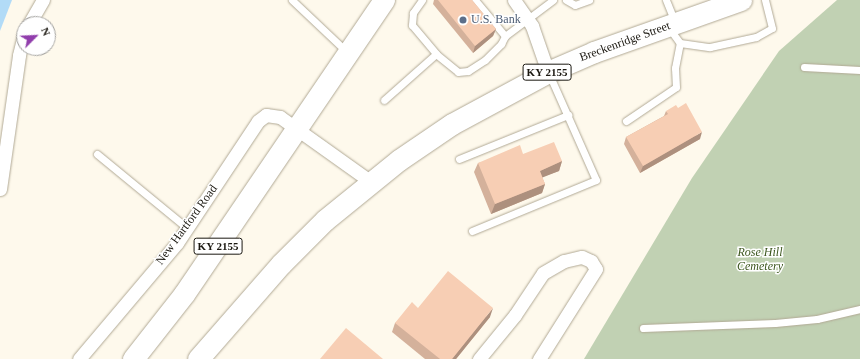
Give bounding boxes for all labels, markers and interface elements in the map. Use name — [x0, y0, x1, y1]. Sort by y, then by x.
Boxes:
place label: U.S. Bank — [471, 13, 521, 27]
marker: U.S. Bank — [458, 15, 468, 25]
north arrow — [16, 16, 56, 56]
street label: Breckenridge Street — [578, 19, 672, 65]
text: N — [39, 25, 53, 38]
road number: KY 2155 — [522, 63, 572, 81]
street label: New Hartford Road — [153, 182, 221, 268]
road number: KY 2155 — [193, 237, 243, 255]
park label: Rose Hill Cemetery — [737, 246, 783, 274]

